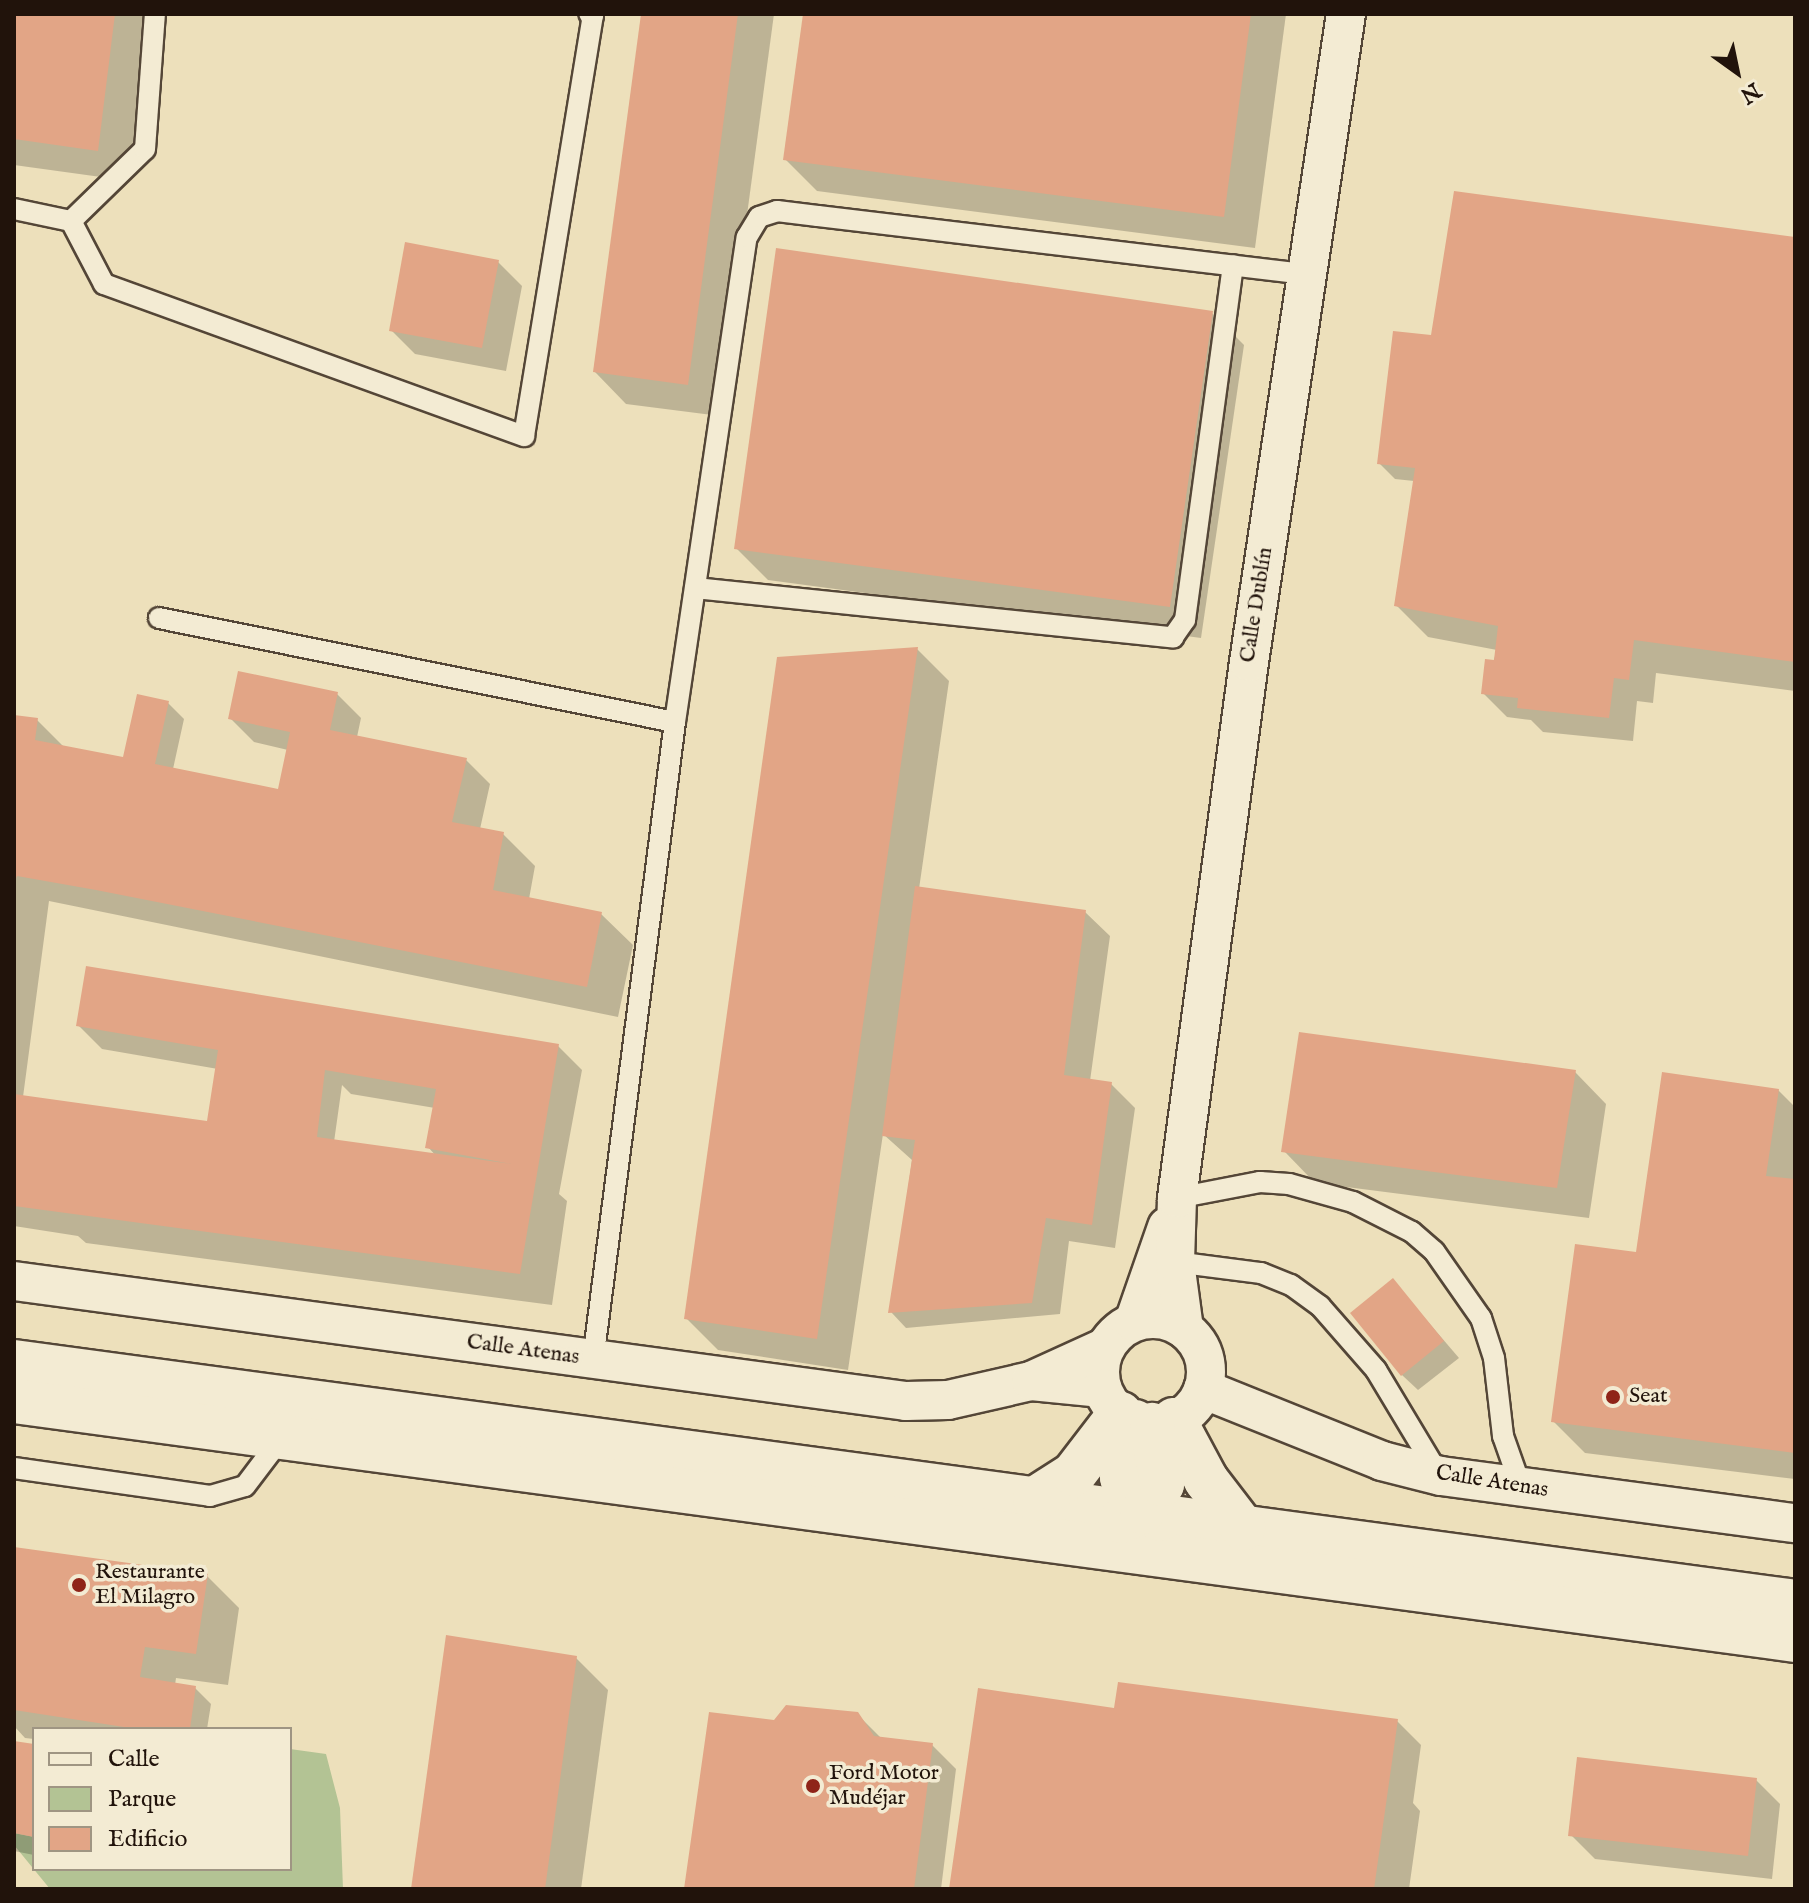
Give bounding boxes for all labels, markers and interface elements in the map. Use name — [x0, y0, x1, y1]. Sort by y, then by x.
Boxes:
north arrow — [1697, 32, 1777, 112]
text: N — [1734, 75, 1766, 109]
street label: Calle Dublín — [1235, 545, 1279, 665]
street label: Calle Atenas — [465, 1329, 581, 1371]
place label: Seat — [1629, 1384, 1667, 1410]
marker: Seat — [1604, 1388, 1622, 1406]
street label: Calle Atenas — [1434, 1460, 1550, 1504]
place label: Restaurante El Milagro — [95, 1559, 205, 1610]
marker: Restaurante El Milagro — [70, 1576, 88, 1594]
legend — [32, 1727, 292, 1871]
text: Calle — [108, 1744, 160, 1775]
place label: Ford Motor Mudéjar — [829, 1760, 939, 1812]
marker: Ford Motor Mudéjar — [804, 1777, 822, 1795]
text: Parque — [108, 1784, 176, 1815]
text: Edificio — [108, 1824, 187, 1855]

